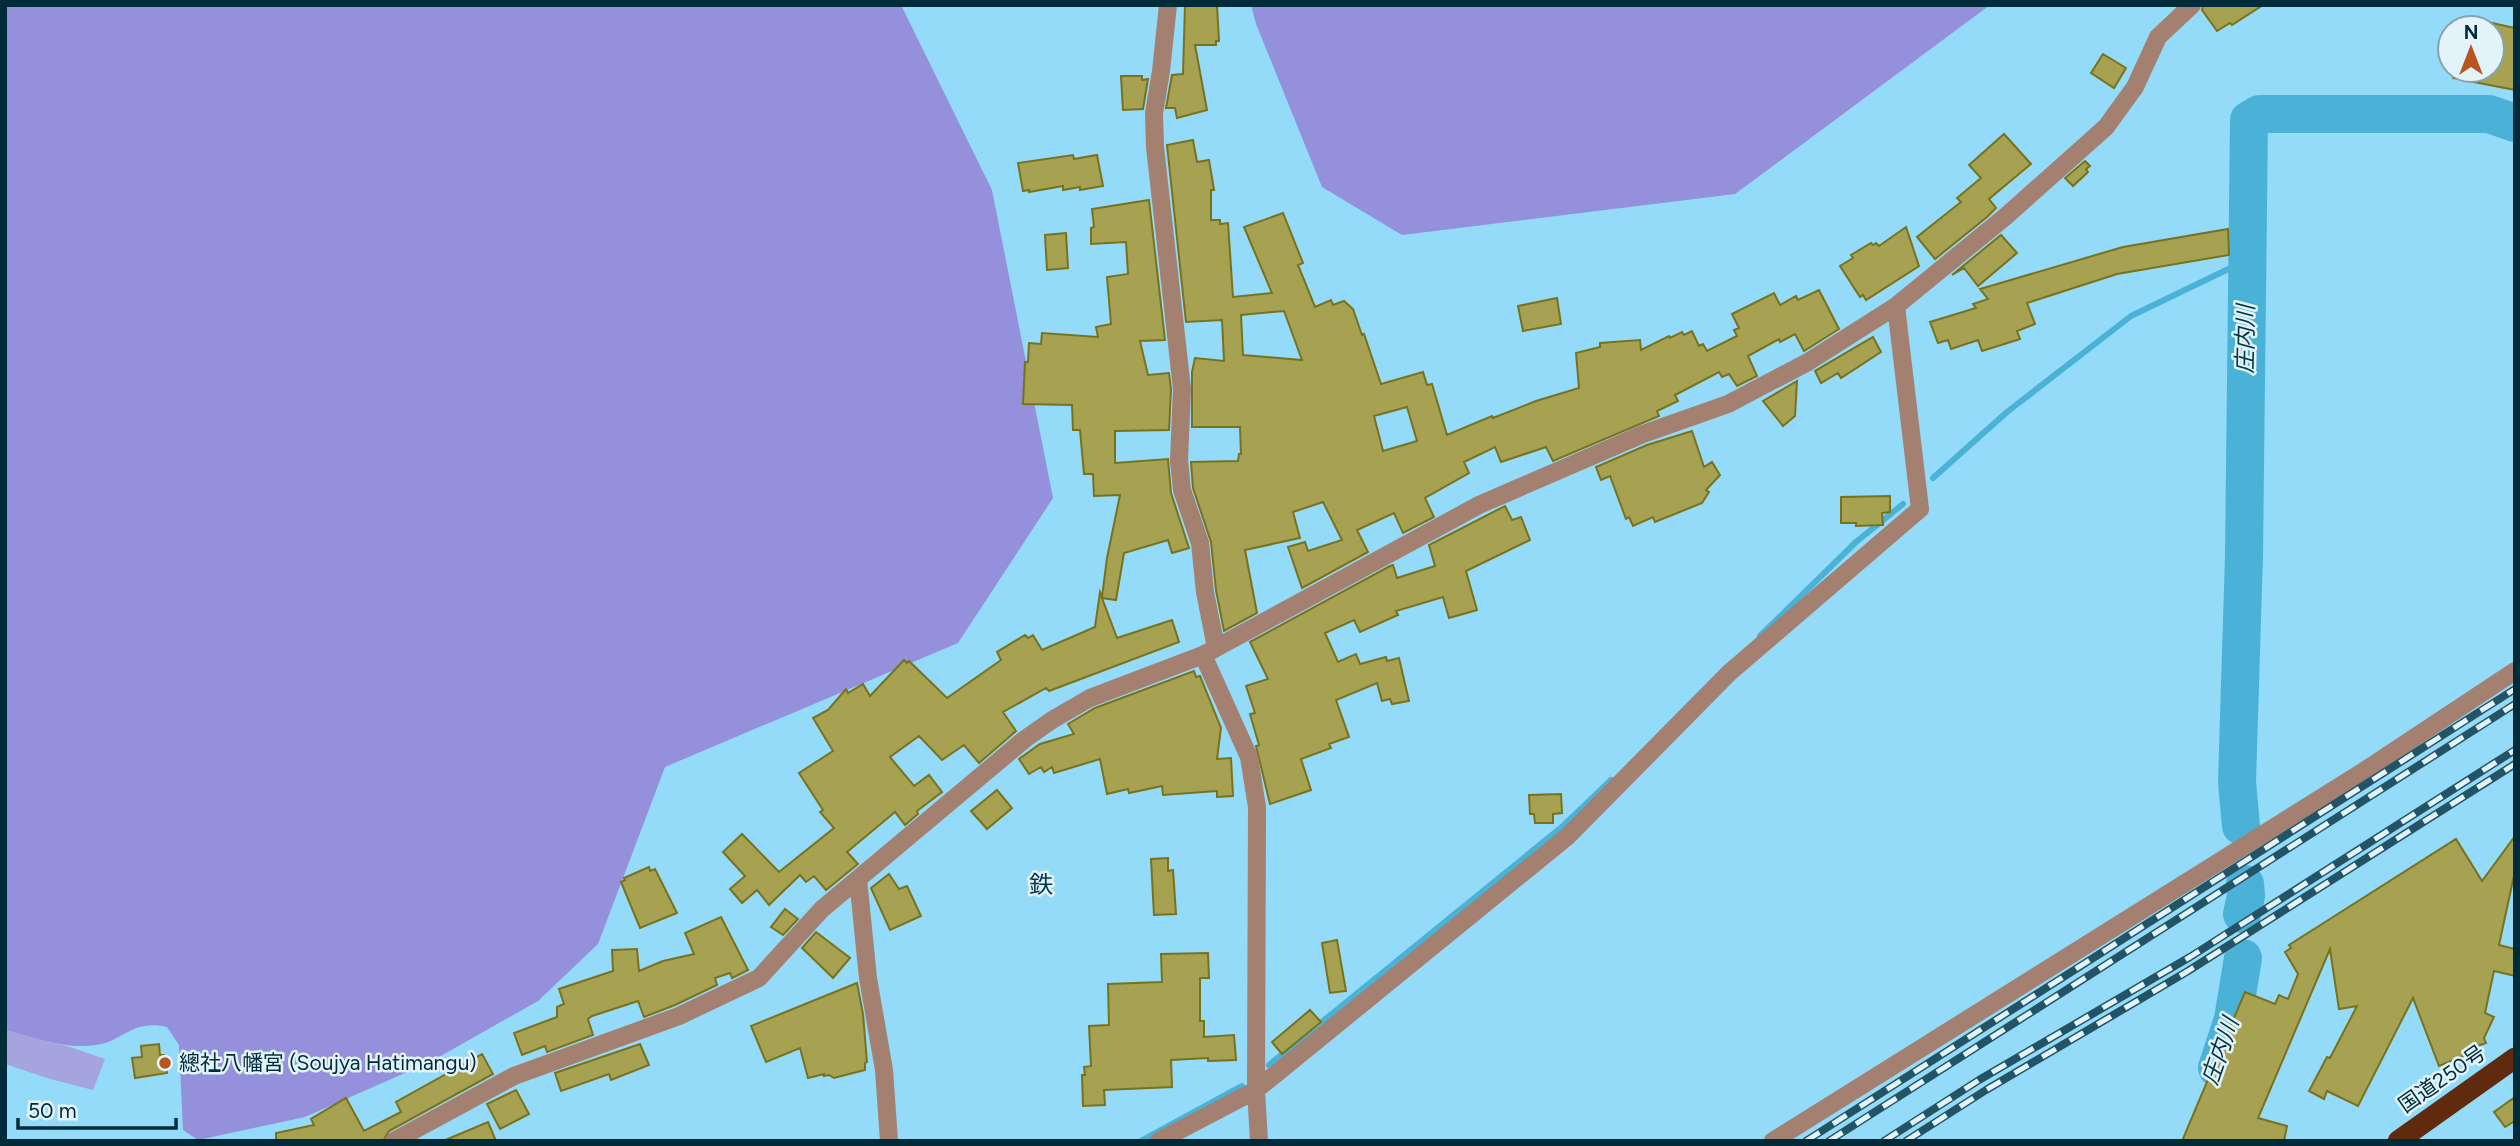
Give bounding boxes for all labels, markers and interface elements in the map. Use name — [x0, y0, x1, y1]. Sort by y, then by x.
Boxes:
north arrow — [2436, 14, 2506, 84]
text: N — [2464, 21, 2478, 44]
water label: 庄内川 — [2230, 301, 2260, 374]
district label: 鉄 — [1029, 870, 1053, 899]
water label: 庄内川 — [2196, 1011, 2245, 1088]
street label: 国道250号 — [2393, 1040, 2490, 1118]
place label: 總社八幡宮 (Soujya Hatimangu) — [179, 1050, 477, 1075]
marker: 總社八幡宮 (Soujya Hatimangu) — [157, 1055, 173, 1071]
scale bar — [18, 1086, 175, 1130]
text: 50 m — [28, 1098, 77, 1123]

